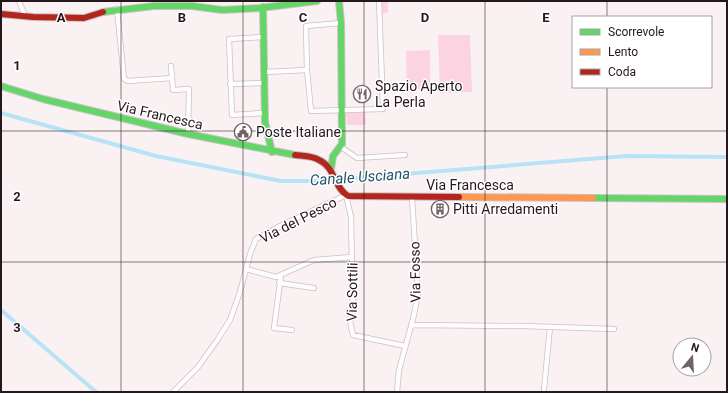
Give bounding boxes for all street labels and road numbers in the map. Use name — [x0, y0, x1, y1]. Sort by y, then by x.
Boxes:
street label: Via Francesca — [115, 97, 205, 133]
street label: Via Francesca — [426, 177, 514, 193]
street label: Via del Pesco — [257, 194, 339, 246]
street label: Via Fosso — [406, 241, 424, 303]
street label: Via Sottili — [343, 262, 361, 322]

